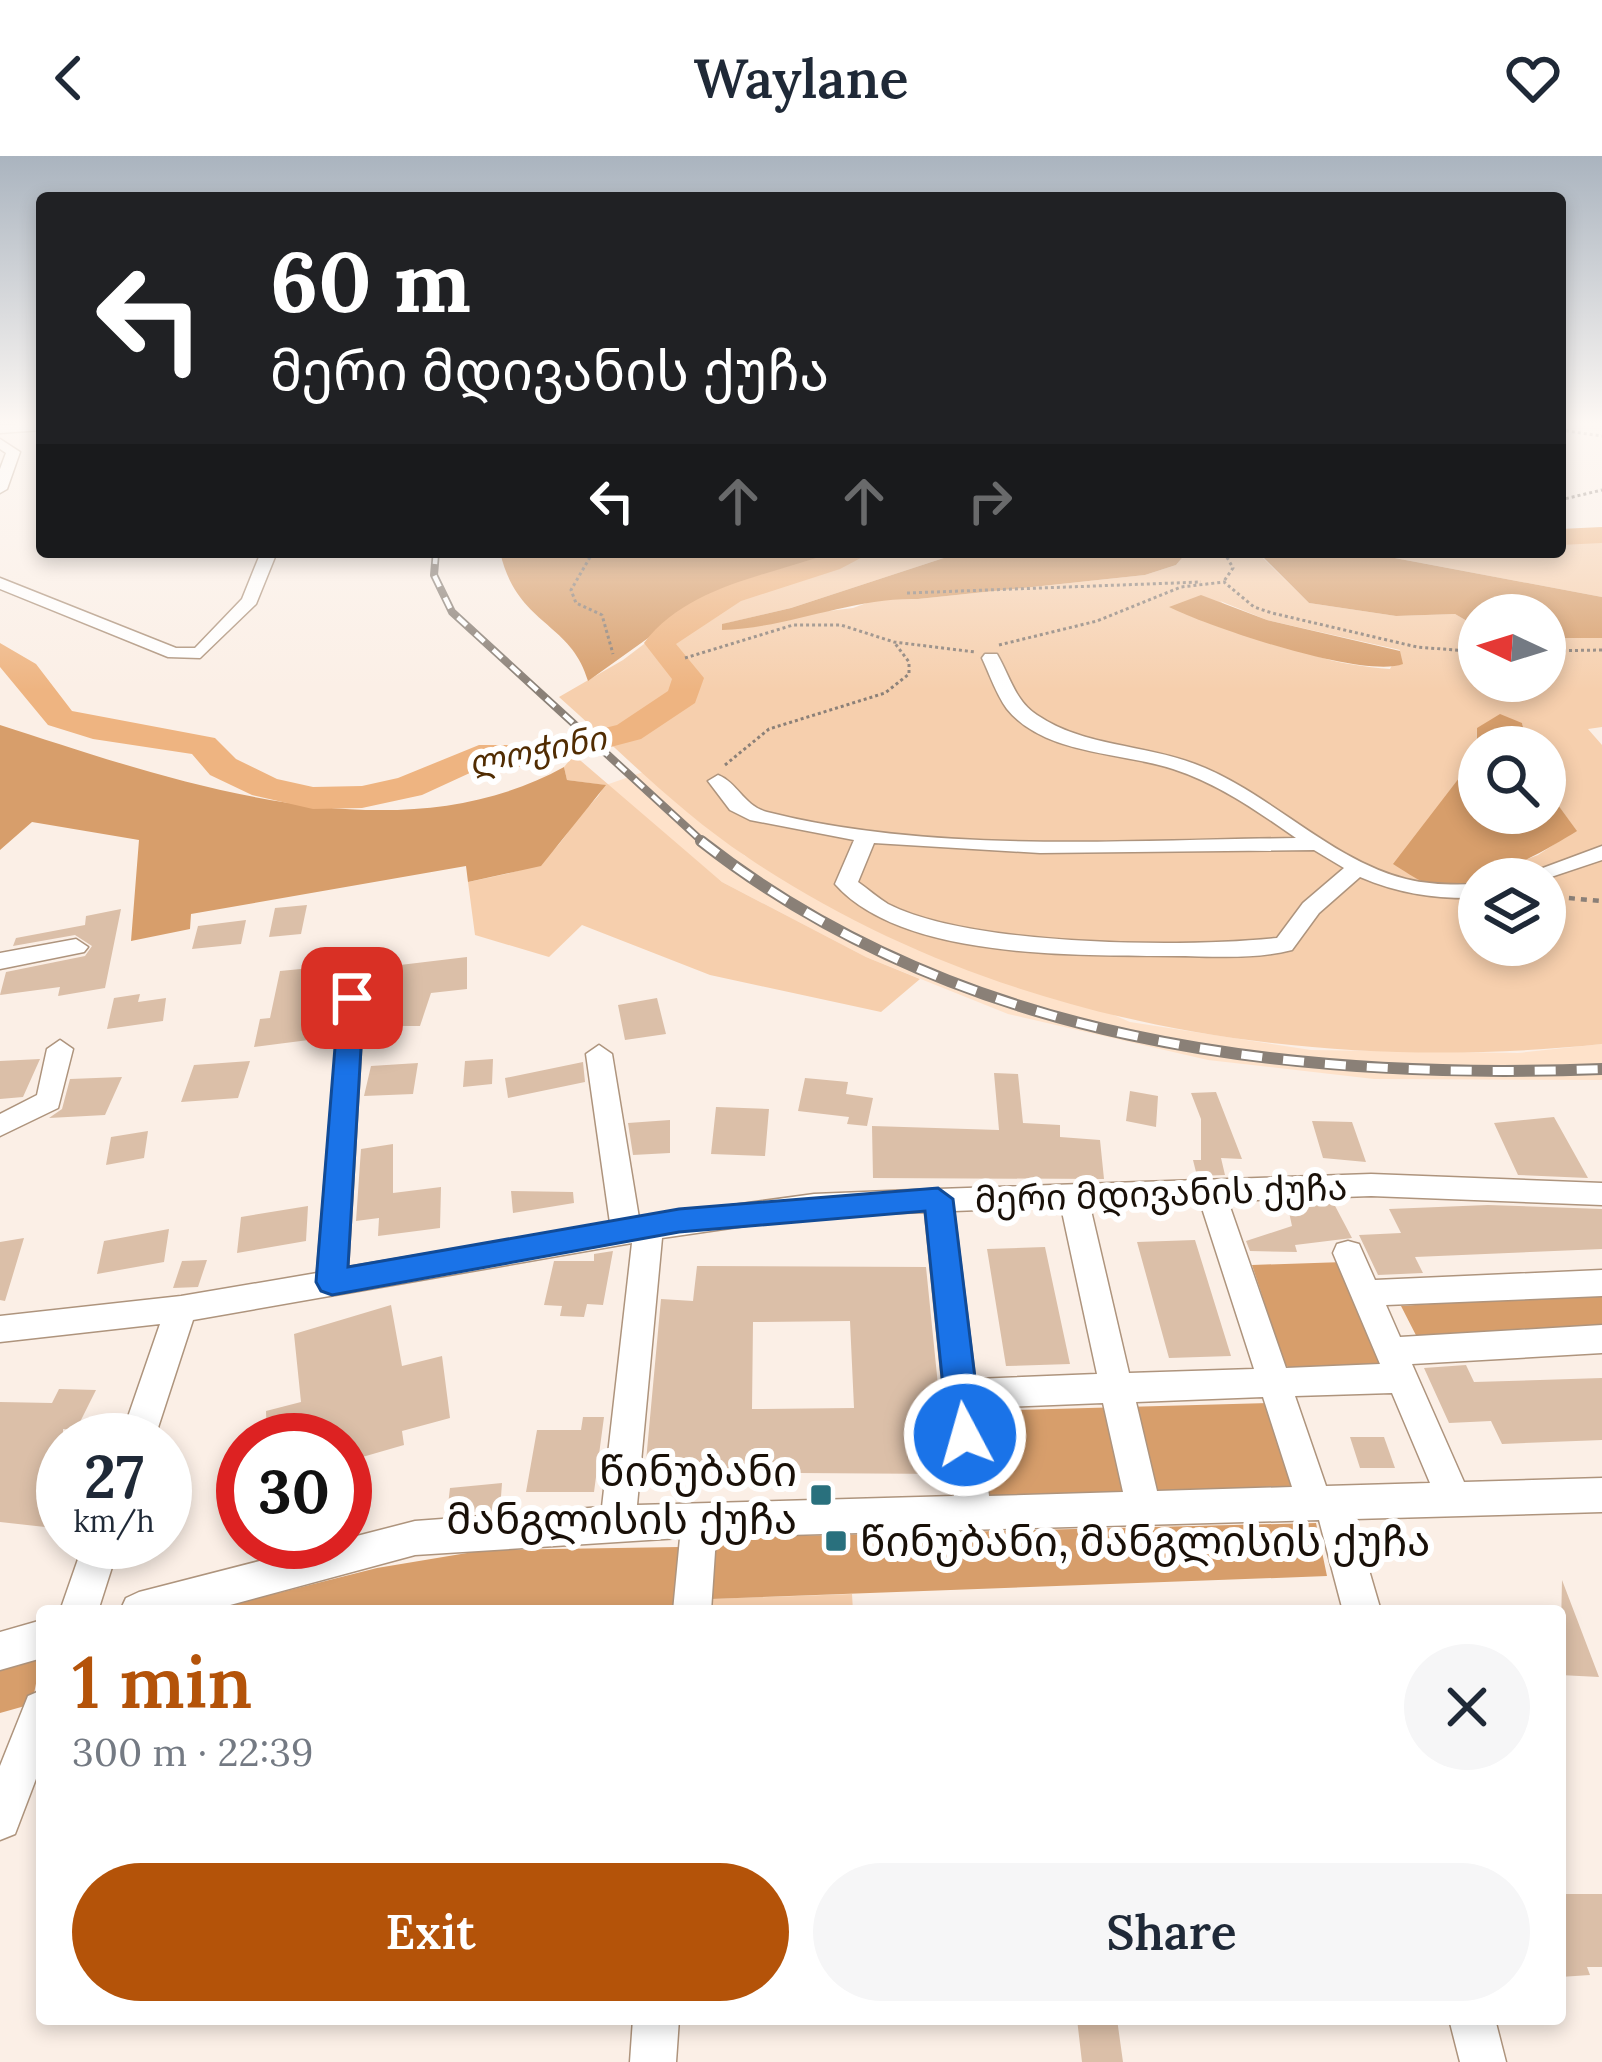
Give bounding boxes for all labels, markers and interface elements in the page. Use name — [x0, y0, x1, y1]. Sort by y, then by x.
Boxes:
text: Waylane — [694, 44, 909, 113]
icon: back — [36, 45, 102, 111]
icon: heart — [1500, 45, 1566, 111]
text: 60 m — [270, 227, 471, 335]
icon: left — [72, 240, 228, 396]
text: მერი მდივანის ქუჩა — [270, 336, 829, 405]
icon: left — [579, 468, 645, 534]
icon: ahead — [705, 468, 771, 534]
icon: ahead — [831, 468, 897, 534]
icon: right — [957, 468, 1023, 534]
north arrow — [1458, 594, 1566, 702]
map controls — [1458, 594, 1566, 966]
water label: ლოჭინი — [465, 716, 611, 784]
button: search — [1458, 726, 1566, 834]
button: layers — [1458, 858, 1566, 966]
pin — [301, 947, 403, 1049]
icon: arrive — [319, 965, 385, 1031]
street label: მერი მდივანის ქუჩა — [974, 1164, 1348, 1222]
position arrow — [902, 1372, 1028, 1498]
speed limit sign: 30 — [216, 1413, 372, 1569]
text: 27 — [84, 1438, 144, 1514]
place label: წინუბანი მანგლისის ქუჩა — [446, 1444, 797, 1546]
marker: წინუბანი მანგლისის ქუჩა — [808, 1482, 834, 1508]
text: km/h — [73, 1502, 155, 1540]
place label: წინუბანი, მანგლისის ქუჩა — [860, 1514, 1430, 1568]
marker: წინუბანი, მანგლისის ქუჩა — [823, 1528, 849, 1554]
text: 1 min — [72, 1636, 252, 1728]
button: close — [1404, 1644, 1530, 1770]
text: 300 m · 22:39 — [72, 1727, 313, 1777]
button: Exit — [72, 1863, 789, 2001]
button: Share — [813, 1863, 1530, 2001]

